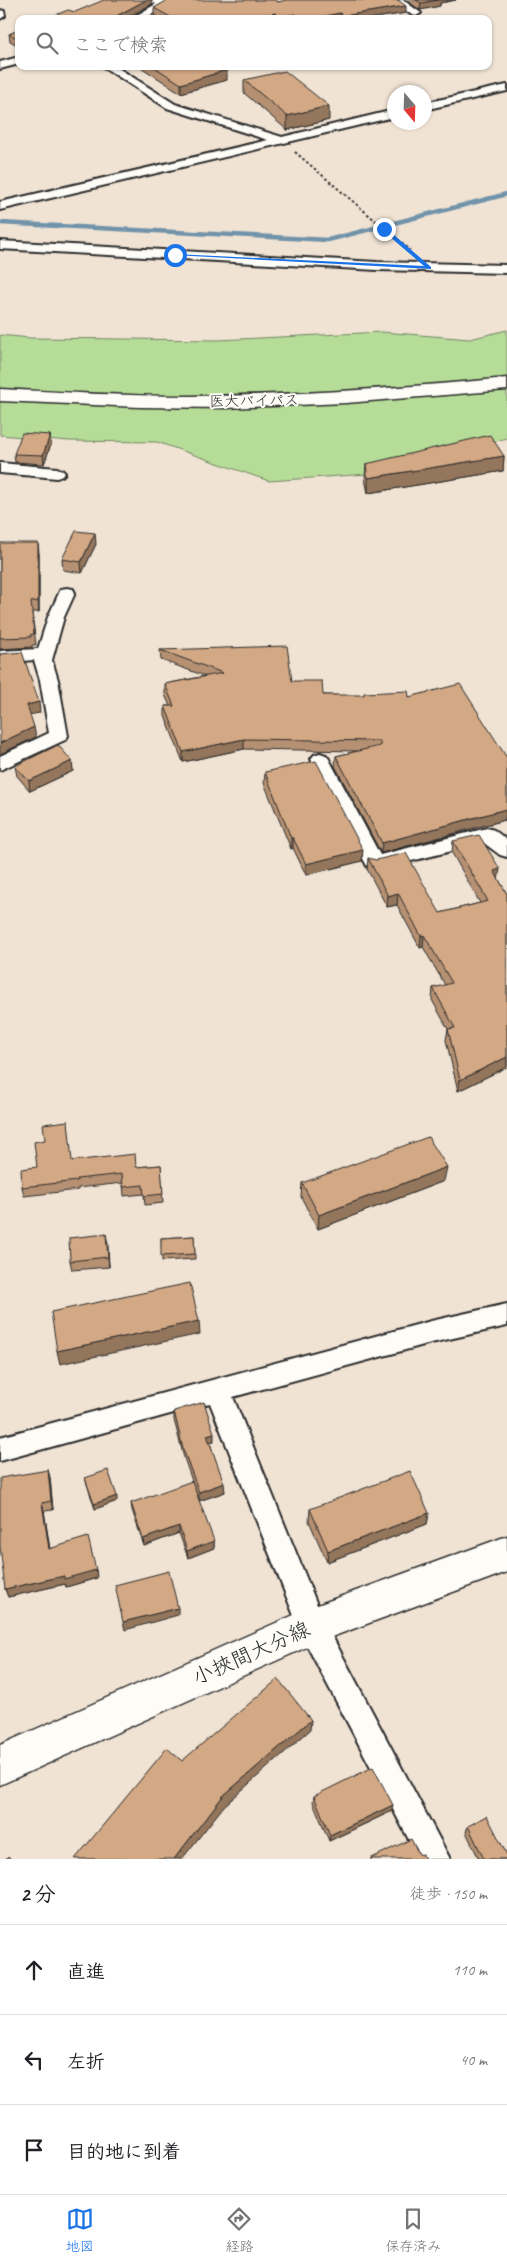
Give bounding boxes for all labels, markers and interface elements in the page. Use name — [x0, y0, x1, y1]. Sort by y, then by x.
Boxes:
search box — [15, 15, 492, 70]
icon: search — [33, 29, 61, 57]
text: ここで検索 — [73, 33, 168, 57]
north arrow — [387, 85, 432, 130]
route end — [373, 218, 396, 241]
route start — [164, 244, 187, 267]
street label: 医大バイパス — [209, 391, 299, 411]
street label: 小挾間大分線 — [188, 1615, 314, 1691]
text: 2 分 — [20, 1881, 56, 1907]
text: 徒歩 · 150 m — [410, 1884, 487, 1904]
icon: ahead — [20, 1956, 48, 1984]
text: 直進 — [67, 1960, 105, 1984]
text: 110 m — [453, 1960, 487, 1980]
icon: left — [20, 2046, 48, 2074]
text: 左折 — [67, 2050, 105, 2074]
text: 40 m — [460, 2050, 487, 2070]
icon: arrive — [20, 2136, 48, 2164]
text: 目的地に到着 — [67, 2140, 181, 2164]
tab: 地図 — [66, 2205, 94, 2255]
tab: 経路 — [225, 2205, 253, 2255]
tab: 保存済み — [385, 2205, 441, 2255]

